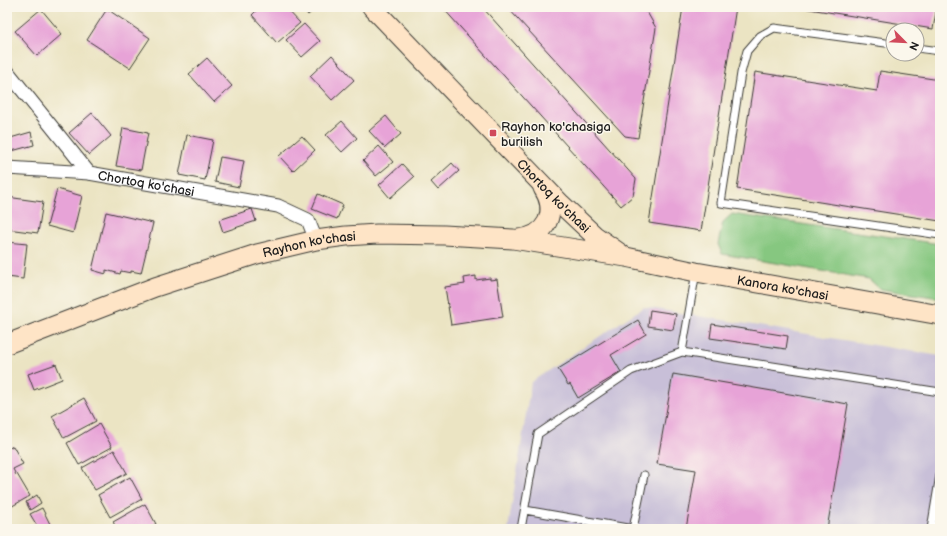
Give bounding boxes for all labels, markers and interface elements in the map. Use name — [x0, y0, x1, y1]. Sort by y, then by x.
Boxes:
north arrow — [885, 22, 925, 62]
text: N — [906, 39, 921, 52]
place label: Rayhon ko'chasiga burilish — [501, 119, 611, 150]
marker: Rayhon ko'chasiga burilish — [488, 128, 498, 138]
street label: Chortoq ko'chasi — [513, 156, 593, 237]
street label: Chortoq ko'chasi — [97, 168, 196, 200]
street label: Rayhon ko'chasi — [261, 228, 356, 261]
street label: Kanora ko'chasi — [736, 272, 830, 304]

